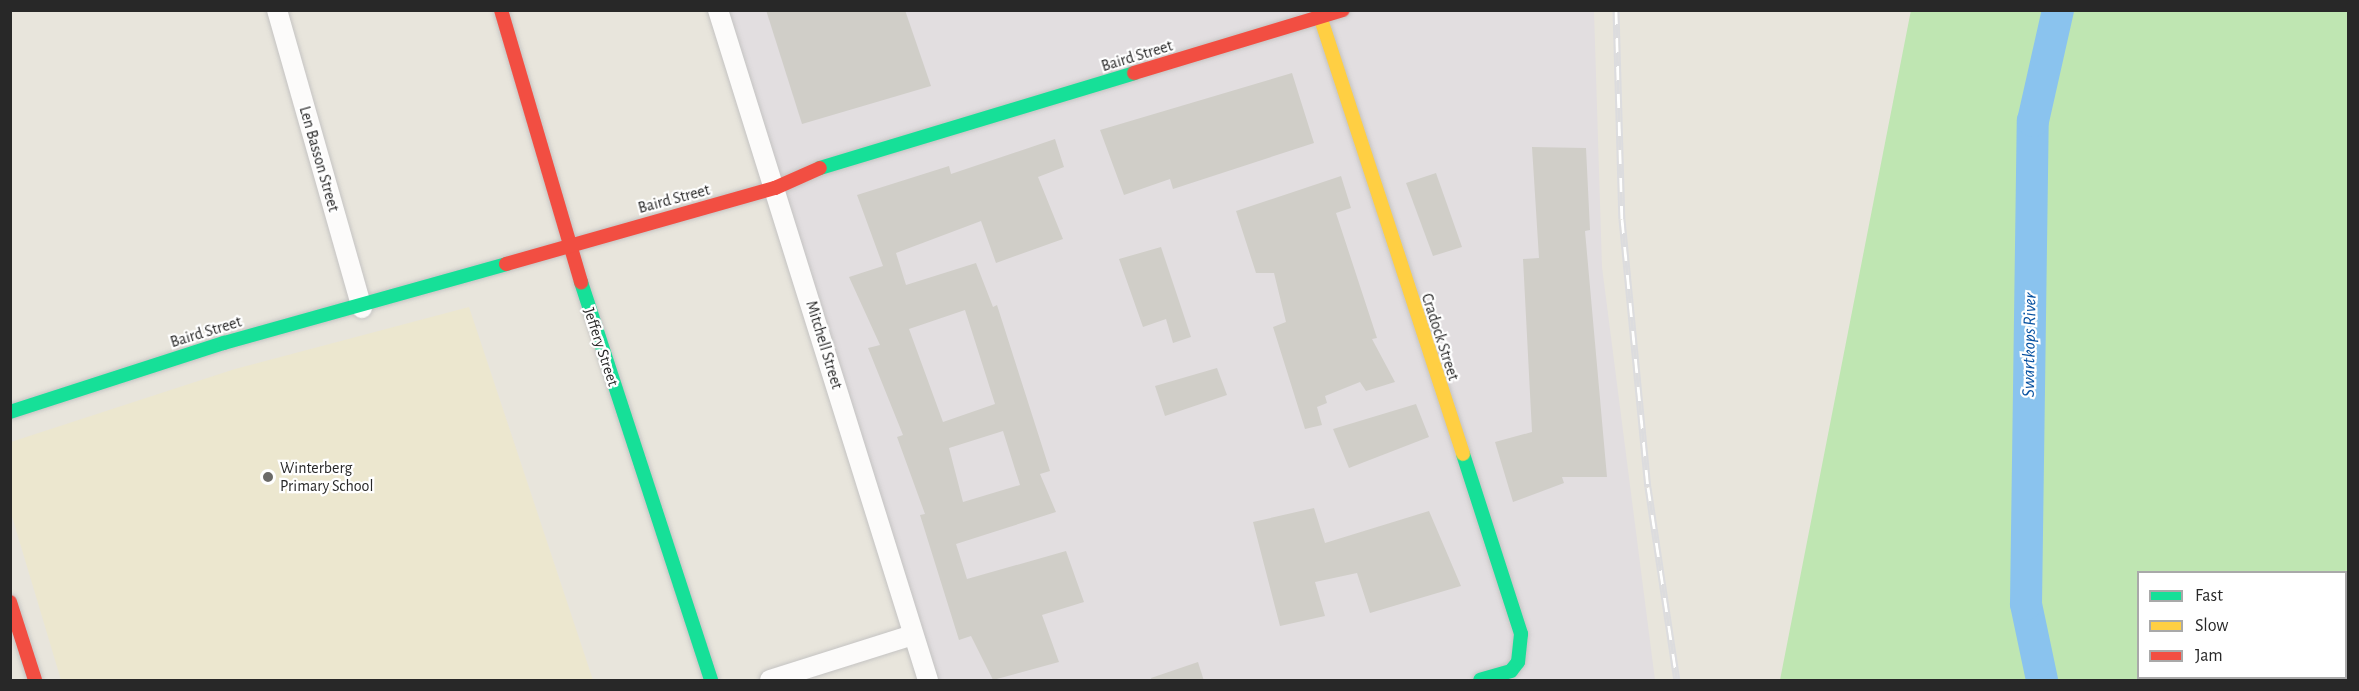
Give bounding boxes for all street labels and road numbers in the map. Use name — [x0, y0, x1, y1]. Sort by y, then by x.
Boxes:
street label: Baird Street — [1099, 36, 1175, 76]
street label: Len Basson Street — [295, 104, 343, 214]
street label: Baird Street — [636, 180, 712, 218]
street label: Cradock Street — [1417, 291, 1463, 383]
street label: Mitchell Street — [801, 298, 847, 392]
street label: Jeffery Street — [579, 305, 623, 389]
street label: Baird Street — [168, 312, 244, 352]

